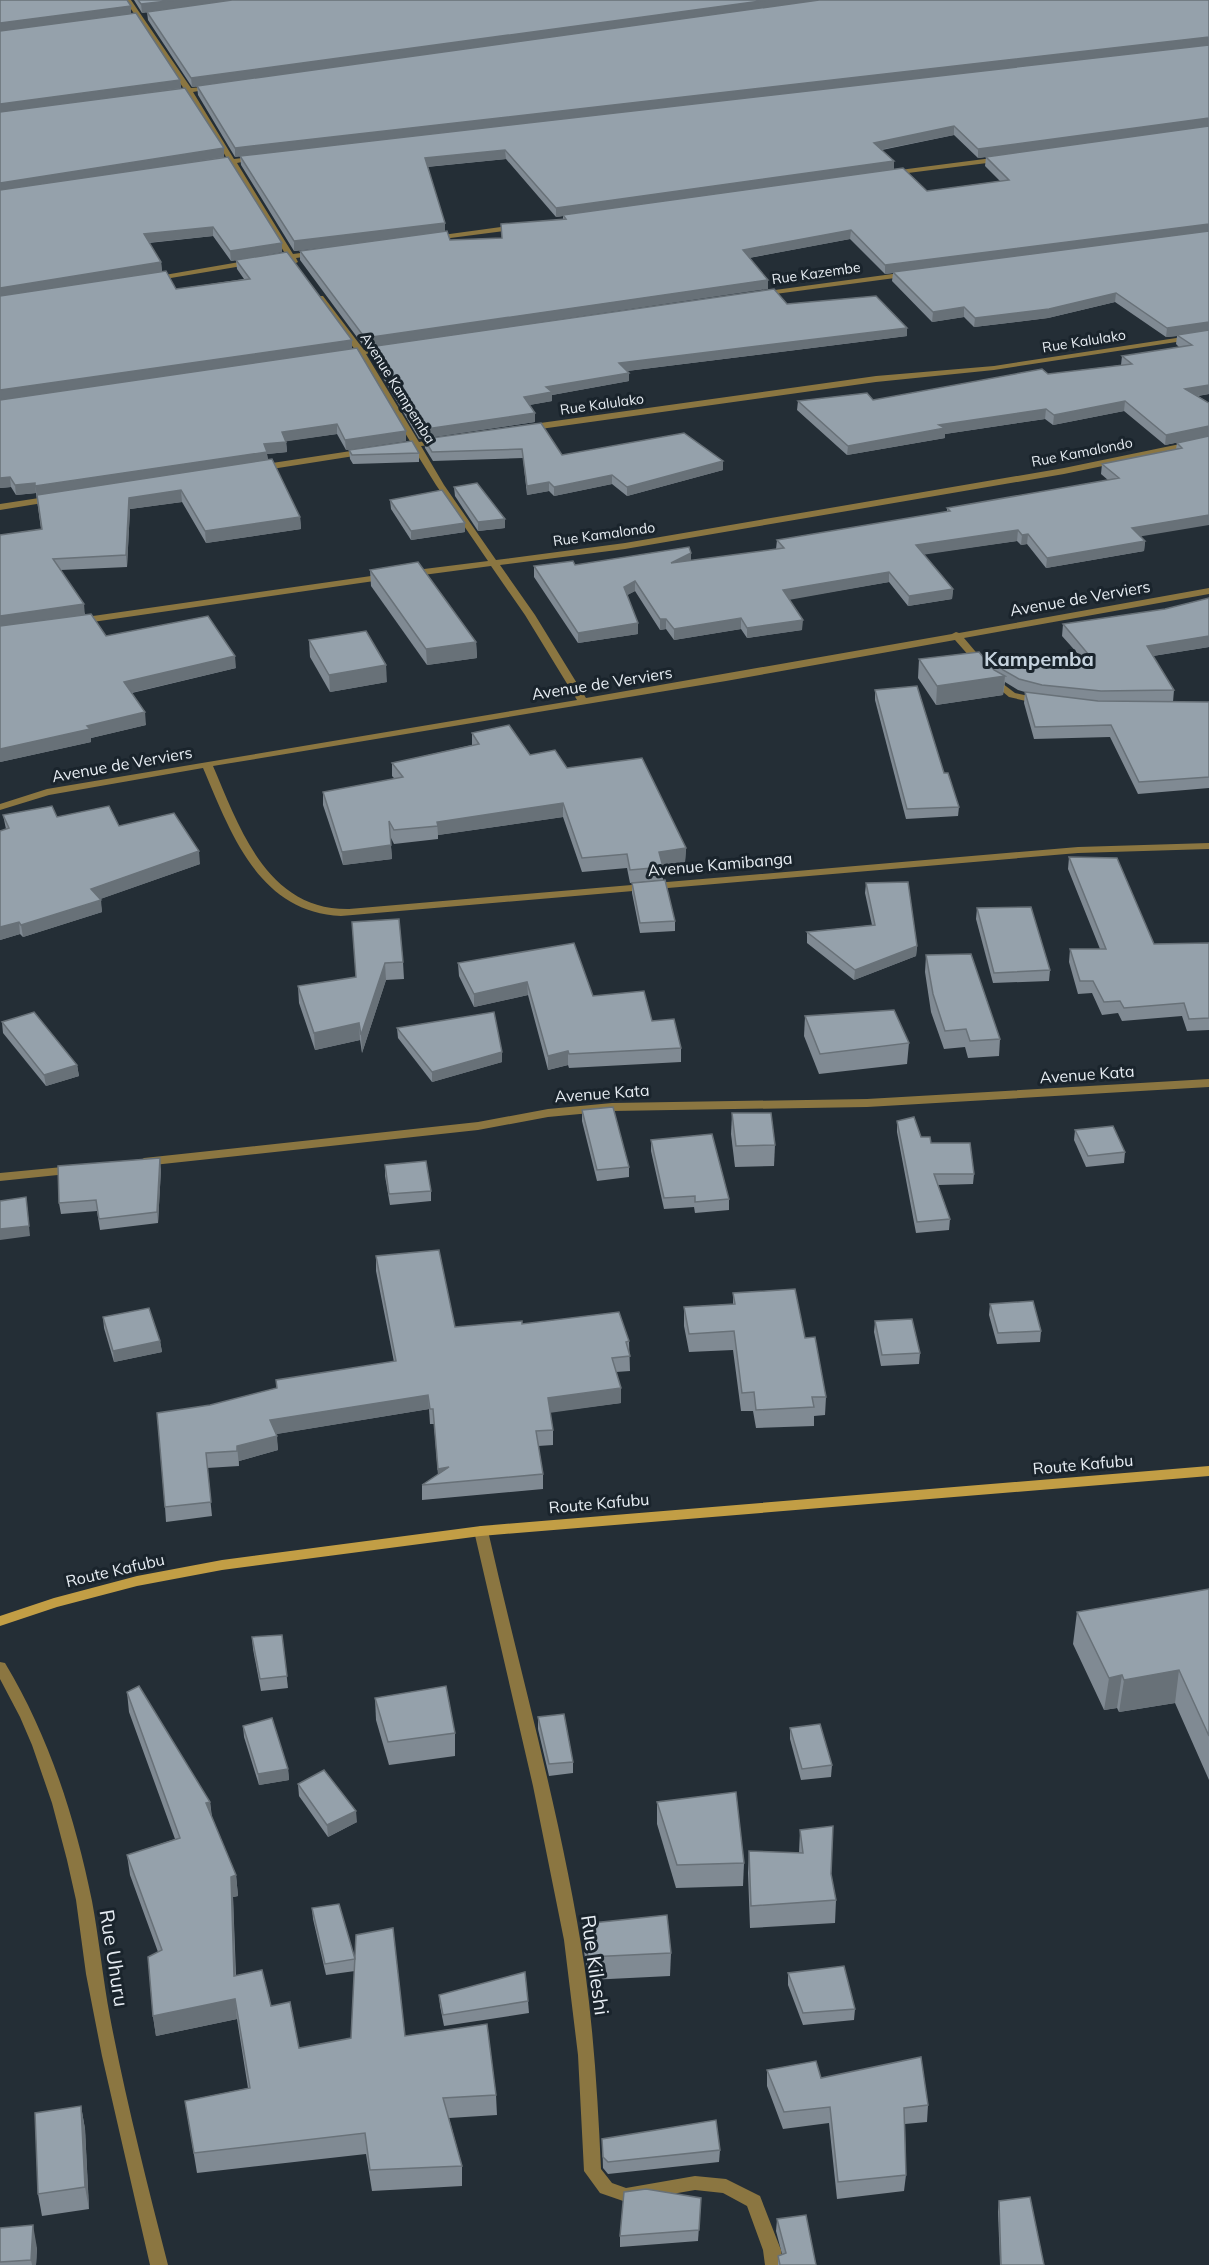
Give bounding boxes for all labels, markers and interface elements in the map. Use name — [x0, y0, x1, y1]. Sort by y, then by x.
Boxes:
street label: Rue Kazembe — [770, 258, 862, 288]
street label: Rue Kalulako — [1041, 326, 1127, 356]
street label: Avenue Kampemba — [357, 329, 439, 447]
street label: Rue Kalulako — [559, 389, 645, 419]
street label: Rue Kamalondo — [1030, 433, 1134, 471]
street label: Rue Kamalondo — [552, 518, 656, 550]
street label: Avenue de Verviers — [1008, 576, 1152, 620]
district label: Kampemba — [984, 646, 1094, 671]
street label: Avenue de Verviers — [530, 662, 674, 704]
street label: Avenue de Verviers — [50, 742, 194, 786]
street label: Avenue Kamibanga — [647, 848, 793, 880]
street label: Avenue Kata — [1039, 1061, 1135, 1087]
street label: Avenue Kata — [554, 1080, 650, 1106]
street label: Route Kafubu — [1032, 1450, 1134, 1478]
street label: Route Kafubu — [548, 1489, 650, 1517]
street label: Route Kafubu — [64, 1549, 166, 1591]
street label: Rue Uhuru — [94, 1908, 135, 2008]
street label: Rue Kileshi — [576, 1913, 615, 2017]

